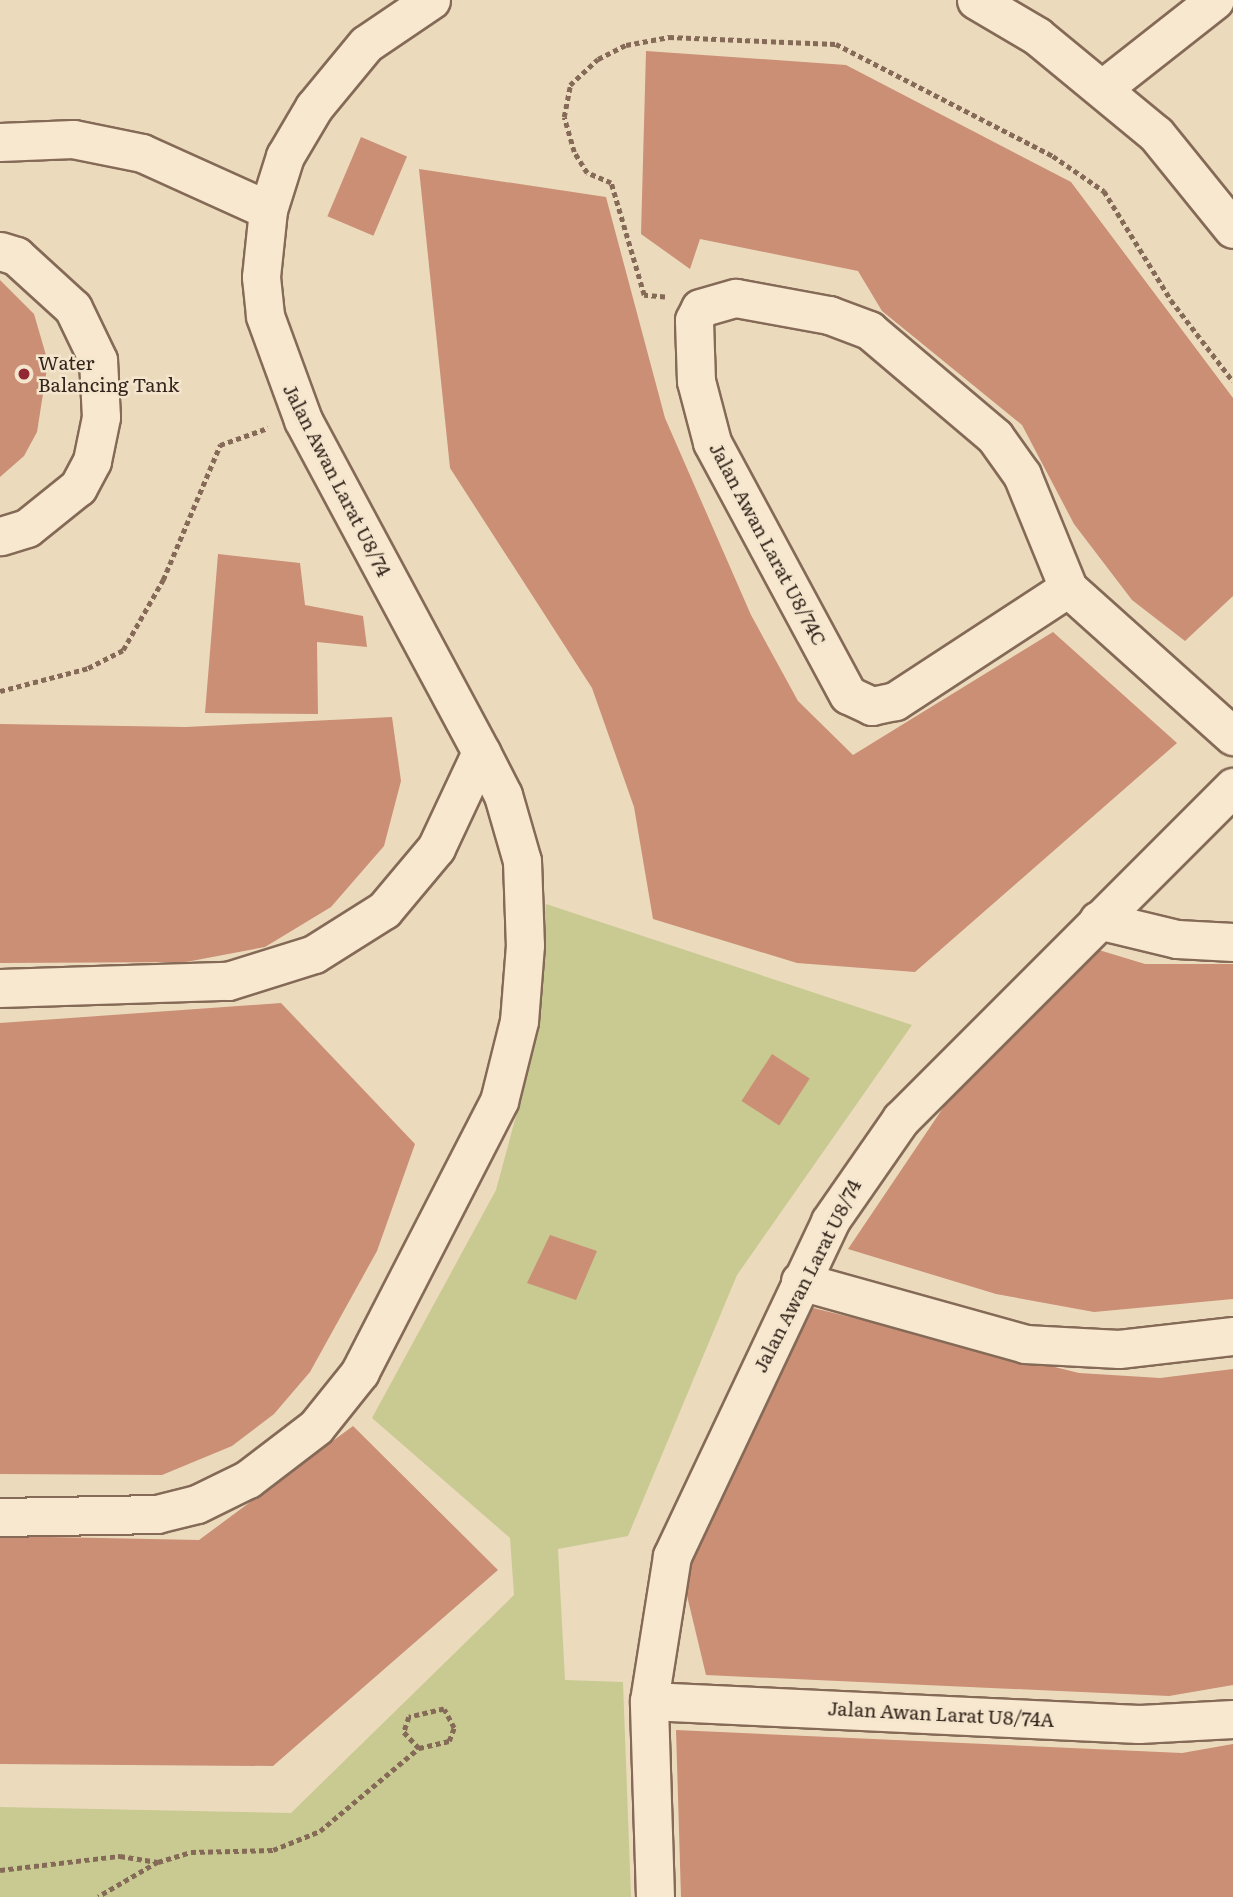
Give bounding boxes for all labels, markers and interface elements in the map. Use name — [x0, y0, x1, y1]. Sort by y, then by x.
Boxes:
place label: Water Balancing Tank — [38, 352, 179, 396]
marker: Water Balancing Tank — [16, 366, 32, 382]
street label: Jalan Awan Larat U8/74 — [278, 380, 396, 580]
street label: Jalan Awan Larat U8/74C — [705, 439, 831, 649]
street label: Jalan Awan Larat U8/74 — [748, 1176, 866, 1376]
street label: Jalan Awan Larat U8/74A — [827, 1697, 1055, 1731]

